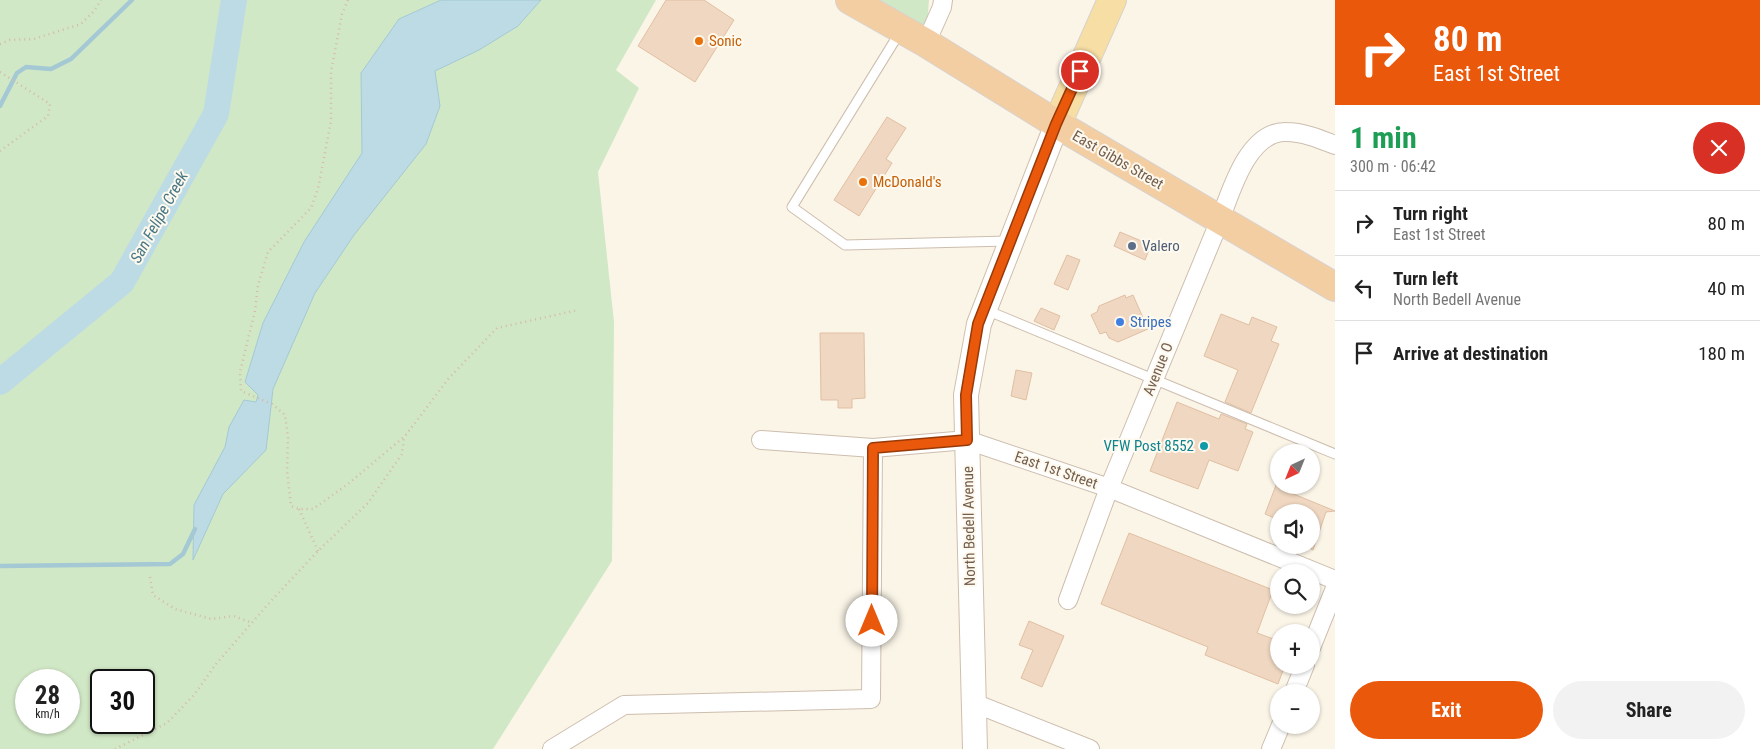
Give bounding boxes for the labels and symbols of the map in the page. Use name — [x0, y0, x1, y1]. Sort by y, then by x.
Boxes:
place label: Sonic — [709, 32, 742, 50]
marker: Sonic — [693, 35, 705, 47]
pin — [1059, 50, 1101, 92]
street label: East Gibbs Street — [1069, 127, 1167, 193]
water label: San Felipe Creek — [126, 167, 192, 266]
place label: McDonald's — [873, 173, 942, 191]
marker: McDonald's — [857, 176, 869, 188]
place label: Valero — [1142, 237, 1180, 255]
marker: Valero — [1126, 240, 1138, 252]
place label: Stripes — [1130, 313, 1172, 331]
marker: Stripes — [1114, 316, 1126, 328]
street label: Avenue O — [1139, 340, 1177, 398]
place label: VFW Post 8552 — [1103, 437, 1194, 455]
marker: VFW Post 8552 — [1198, 440, 1210, 452]
north arrow — [1270, 444, 1320, 494]
street label: East 1st Street — [1012, 447, 1100, 493]
street label: North Bedell Avenue — [959, 466, 979, 586]
position arrow — [845, 594, 897, 646]
speed limit sign: 30 — [90, 669, 155, 734]

